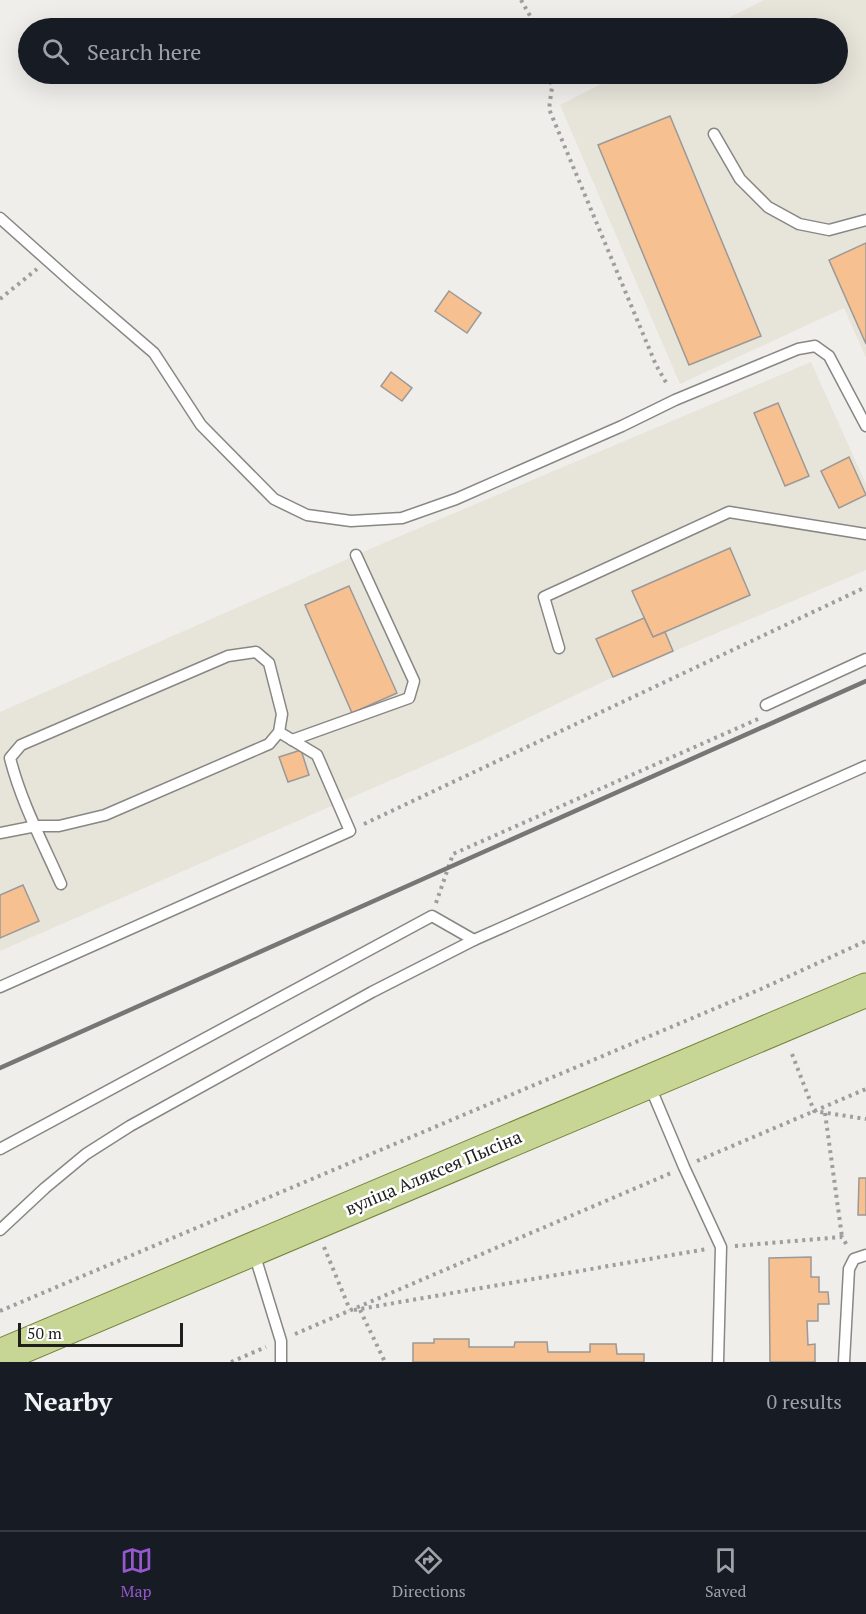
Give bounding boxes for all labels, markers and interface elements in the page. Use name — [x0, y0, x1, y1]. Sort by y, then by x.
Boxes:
search box — [18, 18, 848, 84]
icon: search — [39, 35, 72, 68]
text: Search here — [87, 37, 201, 66]
street label: вуліца Аляксея Пысіна — [341, 1124, 525, 1220]
scale bar — [18, 1320, 183, 1348]
text: 50 m — [27, 1322, 62, 1344]
text: Nearby — [24, 1384, 112, 1418]
text: 0 results — [767, 1388, 842, 1415]
tab: Map — [120, 1544, 153, 1602]
tab: Directions — [392, 1544, 466, 1602]
tab: Saved — [705, 1544, 746, 1602]

